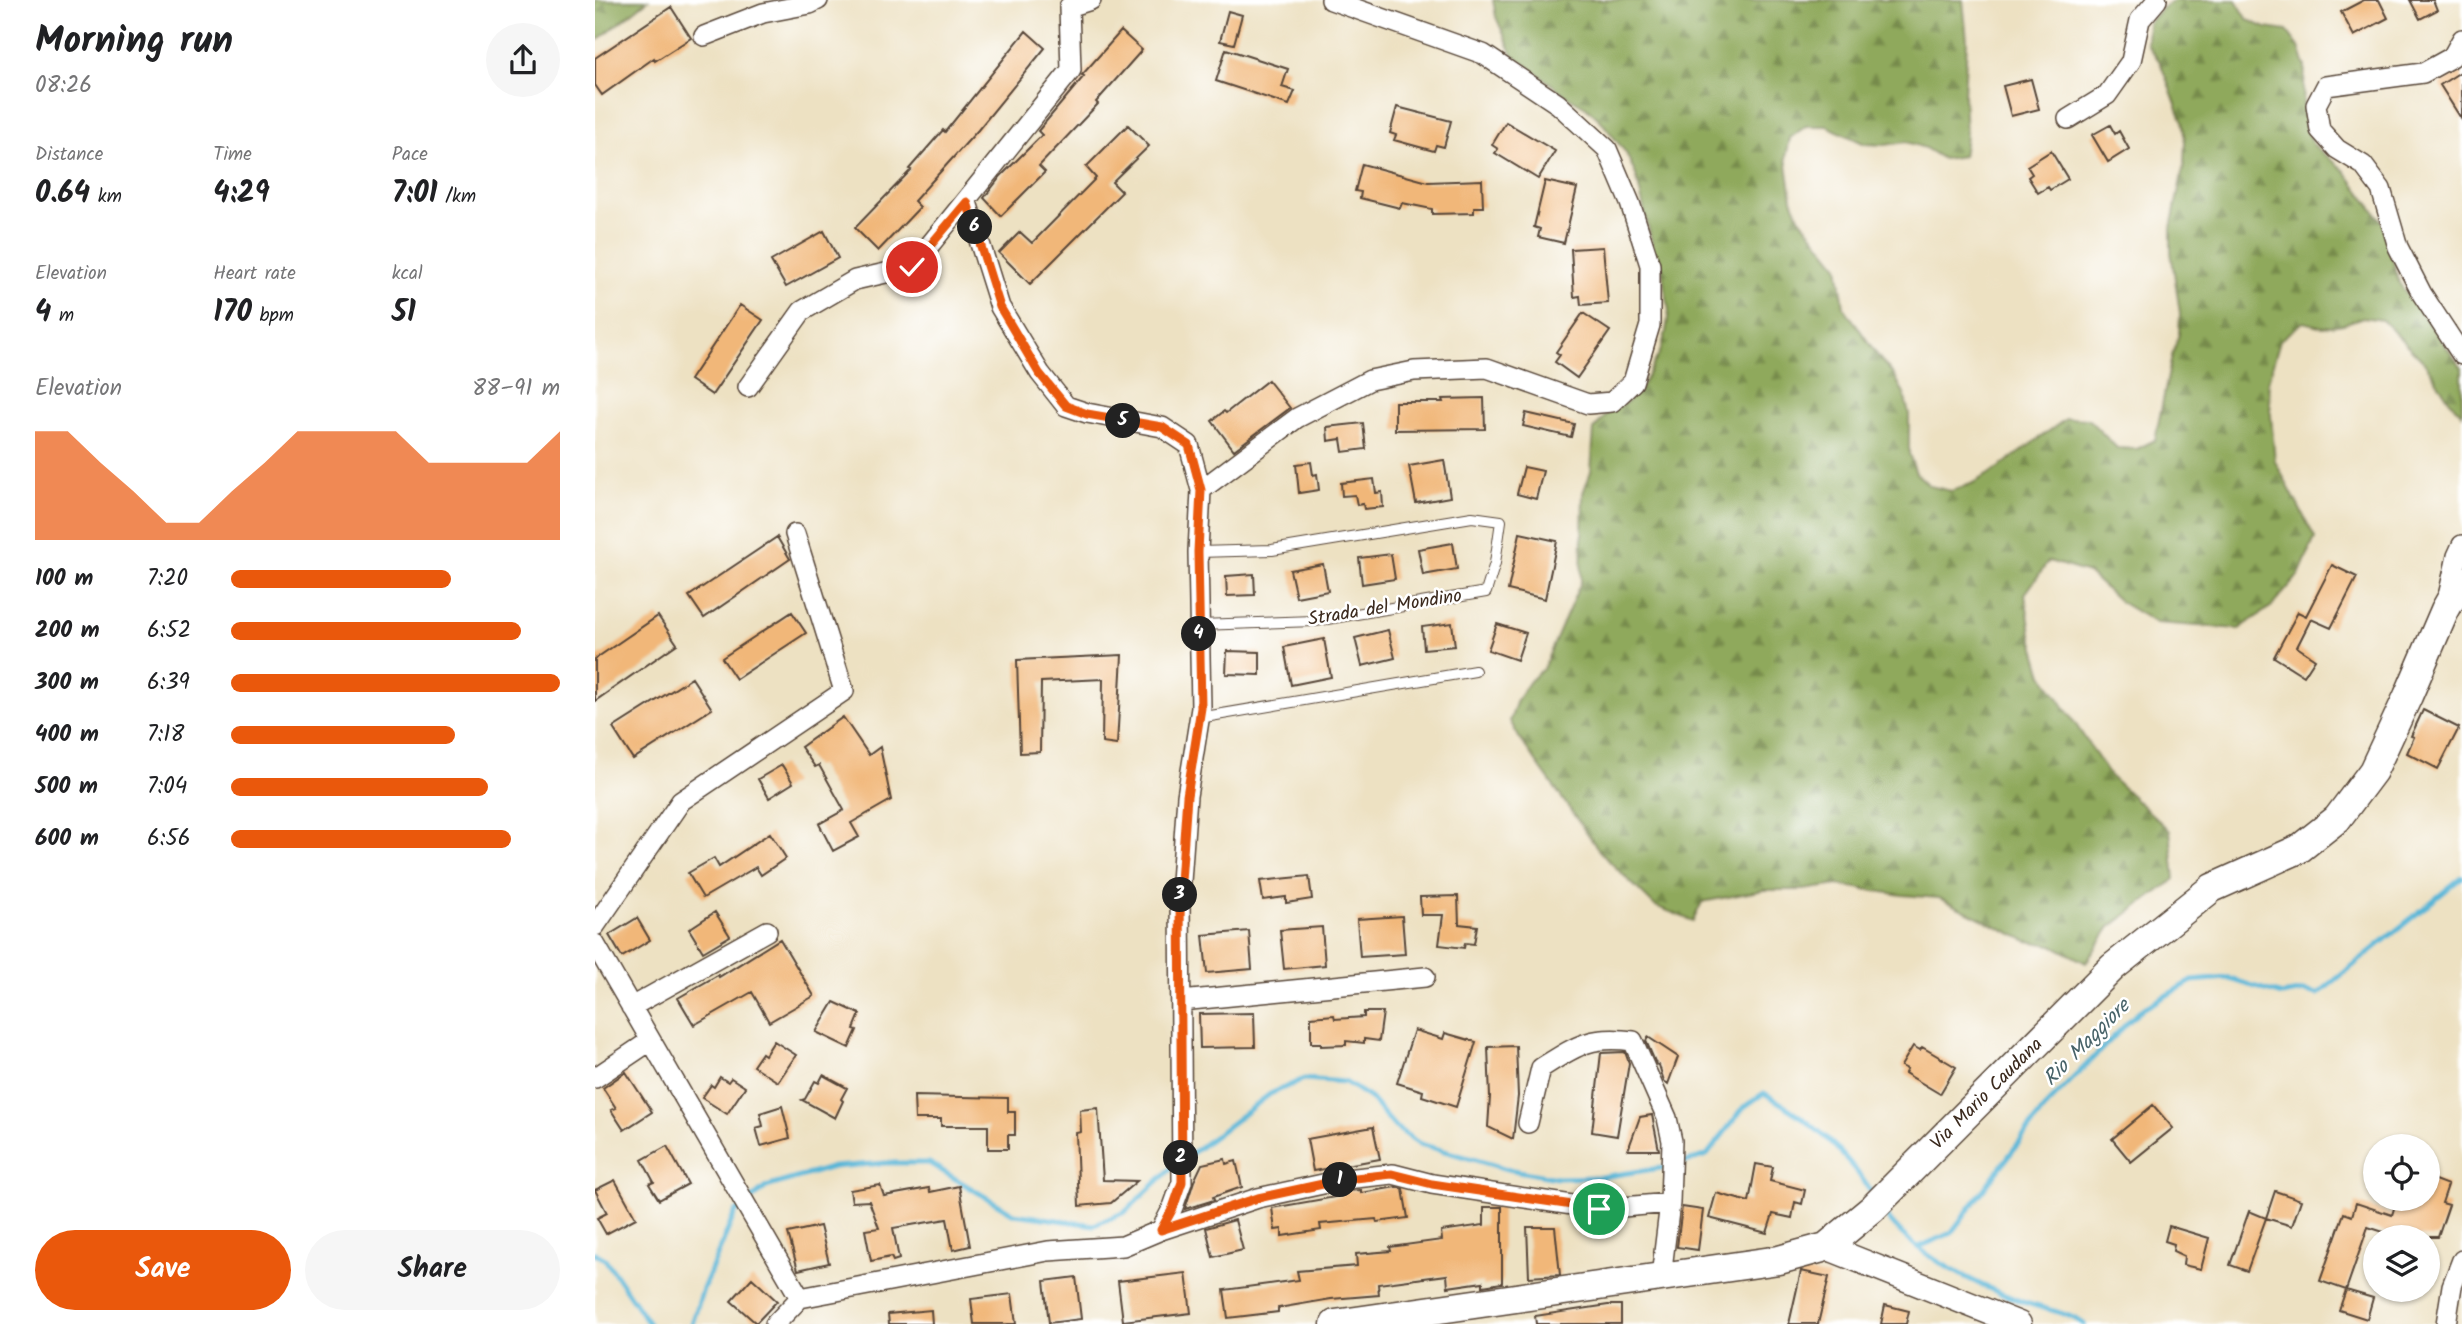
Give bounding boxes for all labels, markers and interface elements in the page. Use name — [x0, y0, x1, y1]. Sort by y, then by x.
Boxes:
text: Morning run — [35, 12, 233, 72]
button: share — [486, 23, 560, 97]
text: 08:26 — [35, 68, 92, 104]
text: Distance — [35, 140, 103, 170]
text: Time — [213, 140, 252, 170]
text: Pace — [392, 140, 428, 170]
text: 0.64 — [35, 170, 90, 218]
text: 4:29 — [213, 170, 270, 218]
text: 7:01 — [392, 170, 438, 218]
text: km — [90, 182, 122, 212]
text: /km — [438, 182, 476, 212]
pin: 6 — [957, 210, 993, 244]
text: 6 — [969, 211, 980, 241]
pin — [882, 237, 942, 297]
icon: check — [893, 248, 931, 286]
text: Elevation — [35, 259, 107, 289]
text: Heart rate — [213, 259, 296, 289]
text: kcal — [392, 259, 423, 289]
text: 4 — [35, 289, 51, 337]
text: 170 — [213, 289, 252, 337]
text: 51 — [392, 289, 416, 337]
text: m — [51, 301, 74, 331]
text: bpm — [252, 301, 294, 331]
text: Elevation — [35, 371, 122, 407]
text: 88–91 m — [472, 371, 560, 407]
pin: 5 — [1105, 404, 1141, 438]
text: 5 — [1118, 405, 1127, 435]
text: 100 m — [35, 561, 93, 597]
text: 7:20 — [147, 561, 188, 597]
street label: Strada del Mondino — [1306, 581, 1464, 635]
text: 200 m — [35, 613, 100, 649]
text: 6:52 — [147, 613, 191, 649]
pin: 4 — [1181, 616, 1217, 652]
text: 4 — [1193, 618, 1204, 648]
text: 300 m — [35, 665, 99, 701]
text: 6:39 — [147, 665, 190, 701]
text: 400 m — [35, 717, 99, 753]
text: 7:18 — [147, 717, 184, 753]
text: 500 m — [35, 769, 98, 805]
text: 7:04 — [147, 769, 187, 805]
text: 600 m — [35, 821, 99, 857]
text: 6:56 — [147, 821, 191, 857]
pin: 3 — [1163, 878, 1197, 912]
text: 3 — [1174, 879, 1185, 909]
water label: Rio Maggiore — [2036, 990, 2140, 1094]
street label: Via Mario Caudana — [1924, 1031, 2050, 1157]
map controls — [2363, 1134, 2440, 1302]
button: locate — [2363, 1134, 2440, 1211]
pin: 2 — [1163, 1140, 1199, 1176]
text: 2 — [1175, 1142, 1186, 1172]
pin: 1 — [1323, 1162, 1357, 1198]
text: 1 — [1337, 1164, 1342, 1194]
pin — [1569, 1179, 1629, 1239]
icon: arrive — [1580, 1190, 1618, 1228]
button: layers — [2363, 1225, 2440, 1302]
button: Save — [35, 1230, 291, 1310]
button: Share — [305, 1230, 560, 1310]

